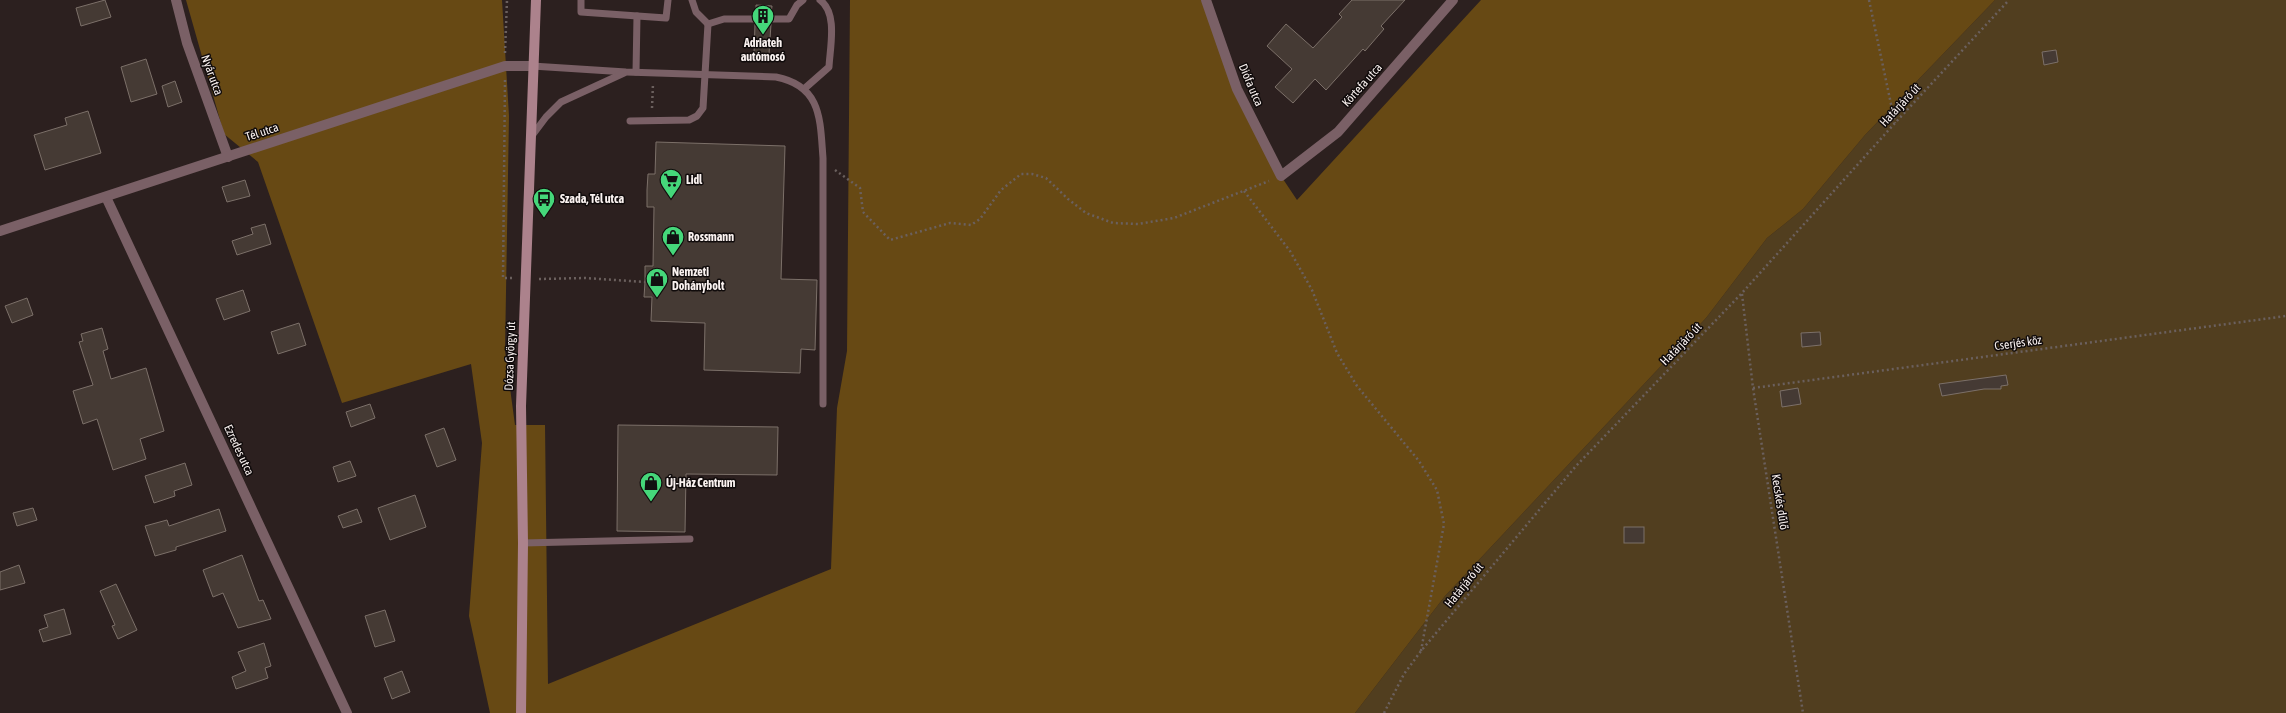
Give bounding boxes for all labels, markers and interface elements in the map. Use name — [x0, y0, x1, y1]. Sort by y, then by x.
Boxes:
building icon: Adriateh autómosó — [750, 3, 776, 36]
place label: Adriateh autómosó — [741, 36, 786, 64]
street label: Nyár utca — [198, 53, 226, 97]
street label: Körtefa utca — [1339, 61, 1385, 109]
street label: Diófa utca — [1236, 62, 1266, 108]
street label: Határjáró út — [1877, 80, 1924, 129]
street label: Tél utca — [244, 120, 280, 144]
supermarket icon: Lidl — [658, 167, 684, 200]
place label: Lidl — [686, 173, 703, 187]
bus stop icon: Szada, Tél utca — [531, 186, 557, 219]
place label: Szada, Tél utca — [560, 192, 624, 206]
shop icon: Rossmann — [660, 224, 686, 257]
place label: Rossmann — [688, 230, 734, 244]
place label: Nemzeti Dohánybolt — [672, 265, 725, 293]
shop icon: Nemzeti Dohánybolt — [644, 266, 670, 299]
street label: Határjáró út — [1657, 319, 1705, 368]
street label: Dózsa György út — [502, 321, 518, 391]
street label: Cserjés köz — [1993, 333, 2043, 353]
street label: Ezredes utca — [221, 422, 257, 478]
shop icon: Új-Ház Centrum — [638, 470, 664, 503]
street label: Kecskés dűlő — [1769, 473, 1791, 531]
place label: Új-Ház Centrum — [666, 475, 736, 490]
street label: Határjáró út — [1442, 559, 1487, 610]

